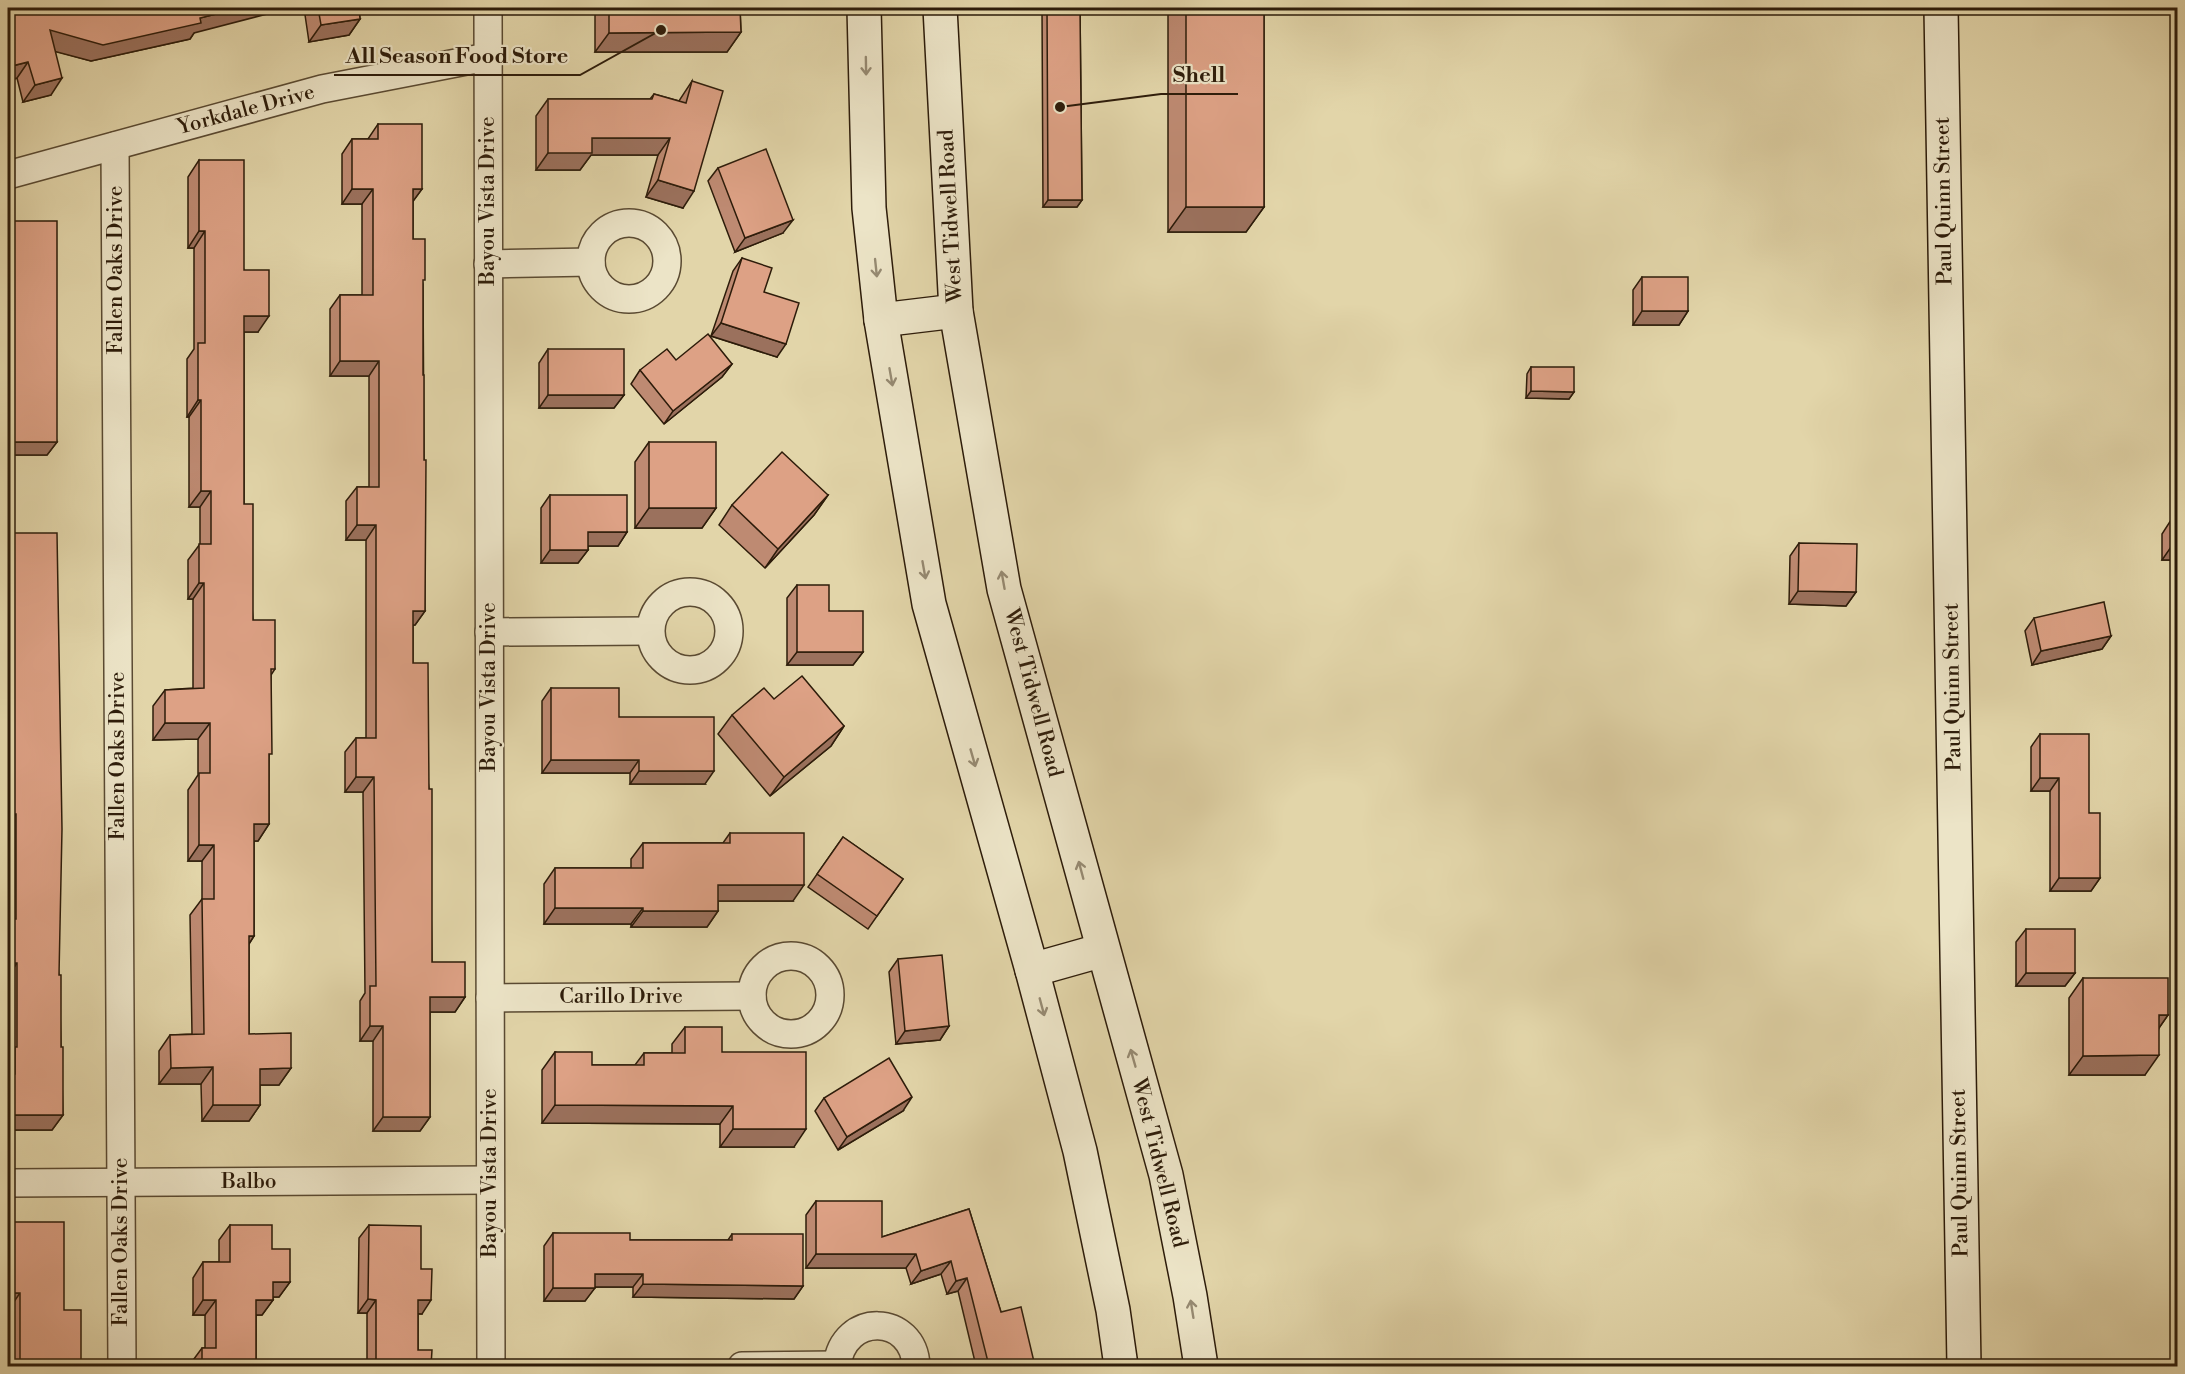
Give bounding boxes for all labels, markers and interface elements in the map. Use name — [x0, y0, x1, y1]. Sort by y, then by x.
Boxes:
callout: All Season Food Store — [334, 35, 580, 75]
text: All Season Food Store — [345, 43, 569, 70]
callout: Shell — [1161, 54, 1238, 94]
one-way arrow — [860, 55, 872, 75]
text: Shell — [1173, 62, 1225, 89]
street label: Yorkdale Drive — [174, 79, 317, 141]
street label: Bayou Vista Drive — [475, 116, 501, 287]
street label: Paul Quinn Street — [1930, 116, 1958, 285]
street label: West Tidwell Road — [933, 129, 969, 304]
street label: Fallen Oaks Drive — [103, 186, 129, 354]
one-way arrow — [871, 258, 882, 278]
one-way arrow — [886, 367, 897, 387]
one-way arrow — [918, 559, 929, 579]
one-way arrow — [997, 571, 1008, 591]
street label: Bayou Vista Drive — [476, 602, 502, 773]
street label: Paul Quinn Street — [1939, 602, 1967, 771]
street label: West Tidwell Road — [998, 605, 1068, 780]
street label: Fallen Oaks Drive — [105, 672, 131, 840]
one-way arrow — [968, 748, 979, 767]
one-way arrow — [1075, 861, 1086, 880]
street label: Carillo Drive — [559, 984, 683, 1010]
one-way arrow — [1037, 997, 1048, 1016]
one-way arrow — [1127, 1049, 1138, 1068]
street label: West Tidwell Road — [1125, 1075, 1193, 1250]
street label: Bayou Vista Drive — [477, 1088, 503, 1259]
street label: Paul Quinn Street — [1946, 1088, 1974, 1257]
street label: Fallen Oaks Drive — [108, 1158, 134, 1326]
street label: Balbo — [220, 1169, 277, 1195]
one-way arrow — [1186, 1299, 1197, 1319]

